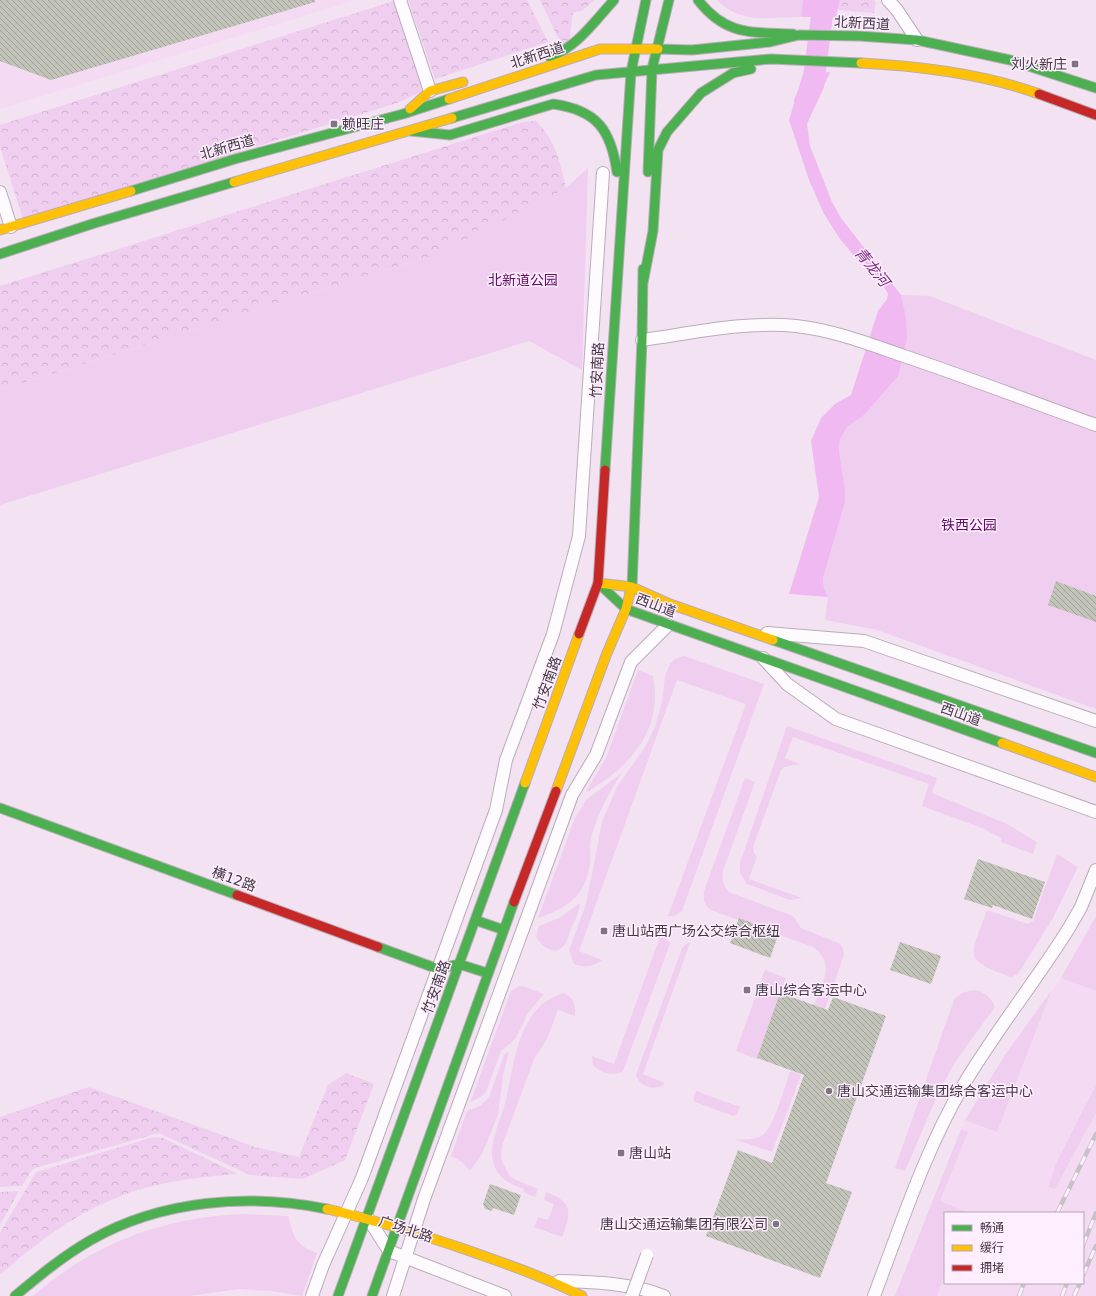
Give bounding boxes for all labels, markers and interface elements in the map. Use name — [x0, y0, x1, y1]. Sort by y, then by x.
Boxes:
street label: 北新西道 — [834, 14, 890, 32]
street label: 北新西道 — [508, 39, 566, 71]
place label: 刘火新庄 — [1011, 56, 1067, 72]
marker: 刘火新庄 — [1070, 59, 1080, 69]
place label: 赖旺庄 — [342, 116, 384, 132]
marker: 赖旺庄 — [329, 119, 339, 129]
street label: 北新西道 — [198, 132, 256, 162]
water label: 青龙河 — [851, 244, 895, 292]
park label: 北新道公园 — [488, 272, 558, 288]
street label: 竹安南路 — [588, 342, 606, 398]
park label: 铁西公园 — [941, 517, 997, 533]
street label: 西山道 — [634, 590, 678, 620]
street label: 竹安南路 — [530, 654, 564, 712]
street label: 西山道 — [939, 699, 983, 729]
street label: 横12路 — [210, 864, 258, 894]
place label: 唐山站西广场公交综合枢纽 — [612, 923, 780, 939]
marker: 唐山站西广场公交综合枢纽 — [599, 926, 609, 936]
street label: 竹安南路 — [419, 958, 453, 1016]
place label: 唐山综合客运中心 — [755, 982, 867, 998]
marker: 唐山综合客运中心 — [742, 985, 752, 995]
place label: 唐山交通运输集团综合客运中心 — [837, 1083, 1033, 1099]
marker: 唐山交通运输集团综合客运中心 — [824, 1086, 834, 1096]
place label: 唐山站 — [629, 1145, 671, 1161]
marker: 唐山站 — [616, 1148, 626, 1158]
legend — [944, 1212, 1084, 1284]
street label: 广场北路 — [377, 1213, 435, 1245]
place label: 唐山交通运输集团有限公司 — [600, 1216, 768, 1232]
marker: 唐山交通运输集团有限公司 — [771, 1219, 781, 1229]
text: 畅通 — [980, 1221, 1004, 1235]
text: 缓行 — [980, 1241, 1004, 1255]
text: 拥堵 — [980, 1261, 1004, 1275]

